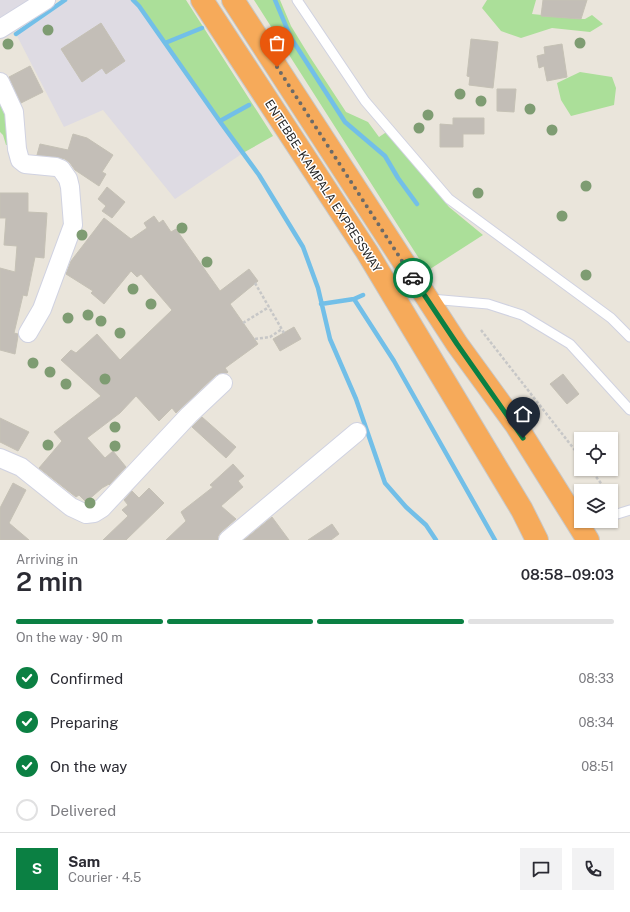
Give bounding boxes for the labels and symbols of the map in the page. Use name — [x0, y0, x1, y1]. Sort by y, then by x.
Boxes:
pin — [260, 26, 294, 67]
street label: ENTEBBE–KAMPALA EXPRESSWAY — [262, 97, 385, 275]
courier — [393, 258, 433, 298]
pin — [506, 397, 540, 438]

